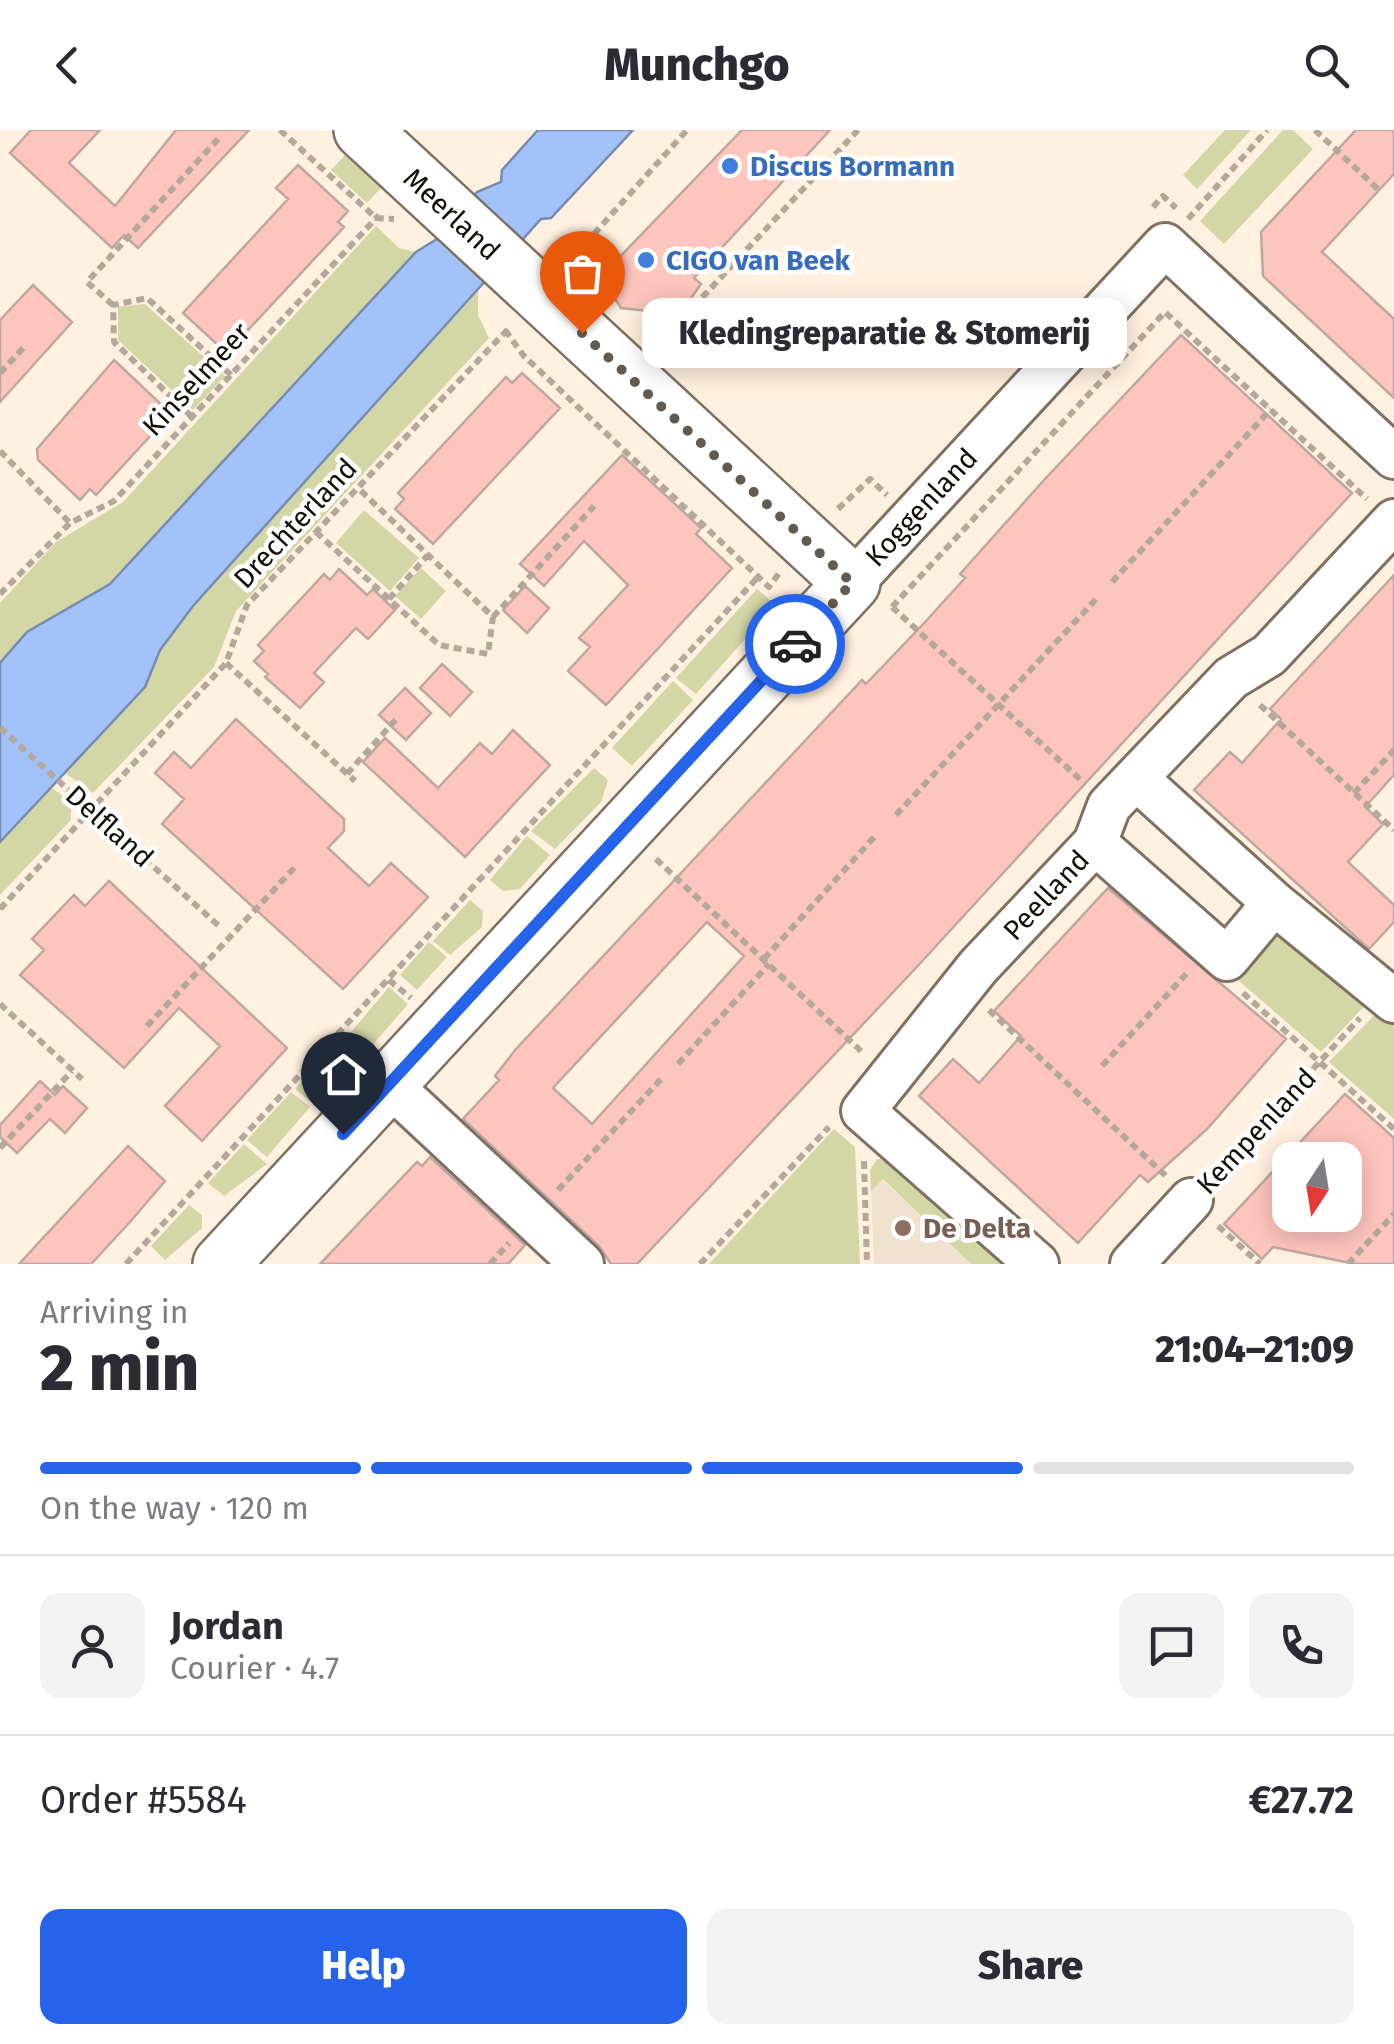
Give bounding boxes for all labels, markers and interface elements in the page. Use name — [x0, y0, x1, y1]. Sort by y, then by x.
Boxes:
icon: back — [40, 38, 95, 93]
text: Munchgo — [605, 38, 789, 92]
icon: search — [1299, 38, 1354, 93]
place label: Discus Bormann — [750, 150, 955, 183]
marker: Discus Bormann — [719, 155, 741, 177]
street label: Meerland — [397, 162, 507, 267]
pin — [540, 231, 625, 334]
place label: CIGO van Beek — [666, 244, 850, 277]
icon: bag — [555, 246, 610, 301]
marker: CIGO van Beek — [635, 249, 657, 271]
callout: Kledingreparatie & Stomerij — [642, 298, 1127, 368]
text: Kledingreparatie & Stomerij — [679, 314, 1090, 352]
street label: Kinselmeer — [136, 316, 257, 443]
street label: Koggenland — [858, 442, 984, 573]
street label: Drechterland — [227, 452, 364, 595]
courier — [745, 594, 845, 694]
icon: car — [768, 617, 823, 672]
street label: Delfland — [59, 779, 160, 874]
street label: Peelland — [997, 844, 1096, 947]
pin — [301, 1032, 386, 1135]
icon: home — [316, 1047, 371, 1102]
street label: Kempenland — [1190, 1062, 1323, 1201]
north arrow — [1272, 1142, 1362, 1232]
map controls — [1272, 1142, 1362, 1232]
place label: De Delta — [923, 1212, 1031, 1245]
marker: De Delta — [892, 1217, 914, 1239]
text: Arriving in — [40, 1293, 188, 1331]
text: 21:04–21:09 — [1155, 1326, 1354, 1372]
text: 2 min — [40, 1329, 199, 1407]
text: On the way · 120 m — [40, 1489, 309, 1527]
button: person — [40, 1593, 145, 1698]
button: chat — [1119, 1593, 1224, 1698]
button: phone — [1249, 1593, 1354, 1698]
text: Jordan — [170, 1603, 284, 1649]
text: Courier · 4.7 — [170, 1649, 339, 1687]
text: Order #5584 — [40, 1777, 247, 1823]
text: €27.72 — [1249, 1777, 1354, 1823]
button: Help — [40, 1909, 687, 2024]
button: Share — [707, 1909, 1354, 2024]

